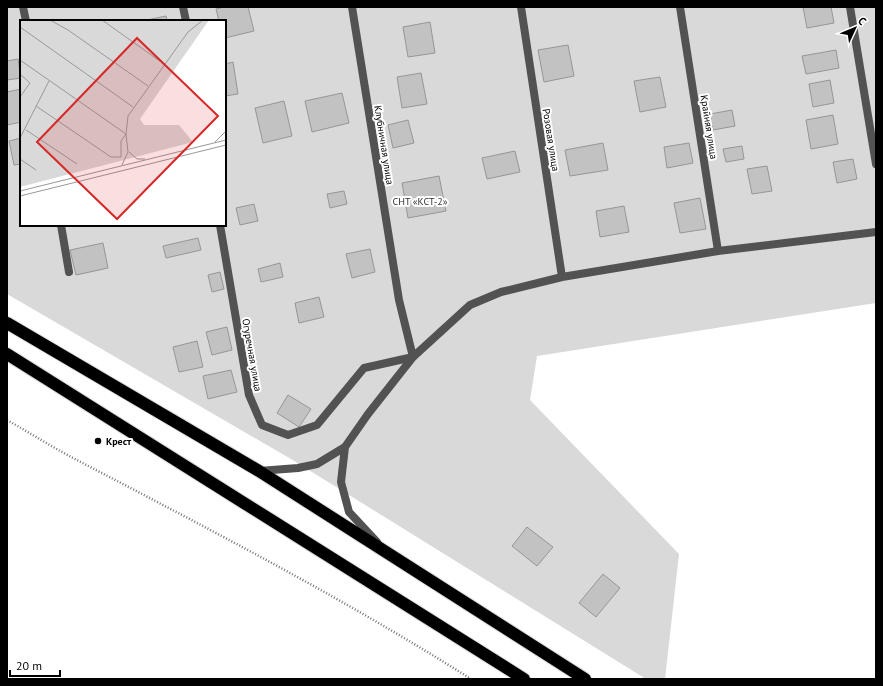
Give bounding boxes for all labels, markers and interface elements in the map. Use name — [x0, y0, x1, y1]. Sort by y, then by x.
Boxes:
north arrow — [835, 8, 875, 48]
text: С — [855, 14, 869, 28]
inset map — [20, 20, 226, 226]
street label: Крайняя улица — [697, 94, 721, 160]
street label: Клубничная улица — [371, 104, 397, 186]
street label: Розовая улица — [540, 108, 562, 172]
park label: СНТ «КСТ-2» — [392, 195, 448, 208]
street label: Огуречная улица — [239, 318, 265, 393]
place label: Крест — [106, 435, 132, 448]
marker: Крест — [93, 436, 103, 446]
scale bar — [10, 652, 60, 678]
text: 20 m — [16, 658, 42, 673]

